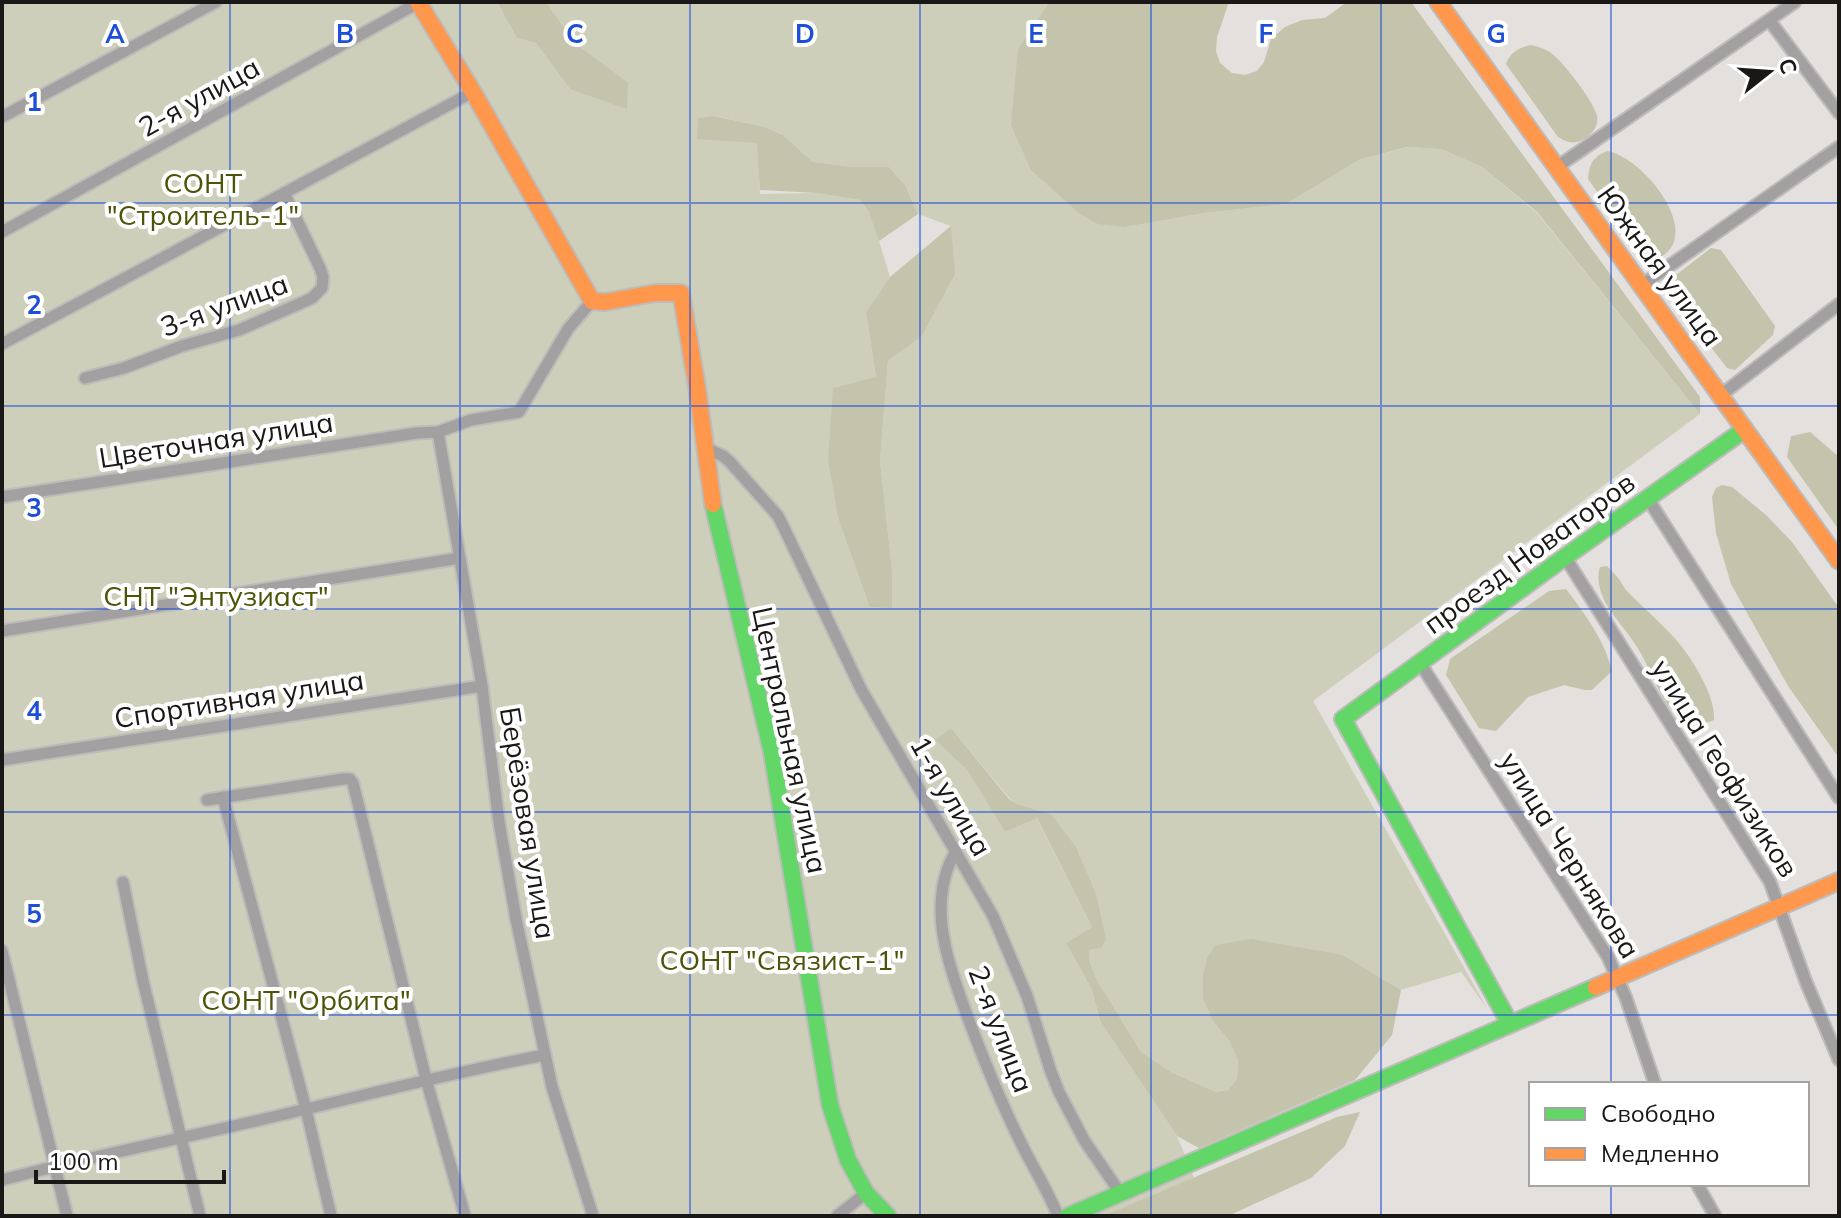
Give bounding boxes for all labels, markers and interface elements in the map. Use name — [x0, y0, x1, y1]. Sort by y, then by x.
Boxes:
text: A — [105, 17, 125, 50]
text: B — [336, 17, 354, 50]
text: C — [566, 17, 584, 50]
text: D — [795, 17, 815, 50]
text: E — [1028, 17, 1044, 50]
text: F — [1259, 17, 1274, 50]
text: G — [1486, 17, 1506, 50]
north arrow — [1729, 32, 1809, 112]
street label: 2-я улица — [132, 49, 265, 144]
text: С — [1773, 55, 1804, 77]
text: 1 — [26, 85, 42, 118]
park label: СОНТ "Строитель-1" — [107, 165, 299, 232]
street label: Южная улица — [1590, 179, 1730, 353]
street label: 3-я улица — [155, 265, 292, 344]
text: 2 — [26, 288, 42, 321]
street label: Цветочная улица — [96, 404, 335, 475]
street label: проезд Новаторов — [1416, 464, 1641, 641]
text: 3 — [26, 491, 42, 524]
park label: СНТ "Энтузиаст" — [103, 578, 329, 613]
street label: Центральная улица — [745, 603, 836, 876]
street label: улица Геофизиков — [1644, 652, 1807, 883]
street label: Спортивная улица — [112, 661, 366, 736]
text: 4 — [26, 694, 42, 727]
street label: Берёзовая улица — [493, 704, 564, 941]
street label: 1-я улица — [903, 729, 1000, 862]
street label: улица Чернякова — [1493, 745, 1648, 965]
text: 5 — [26, 897, 42, 930]
park label: СОНТ "Связист-1" — [660, 942, 904, 977]
street label: 2-я улица — [961, 960, 1042, 1097]
park label: СОНТ "Орбита" — [201, 982, 411, 1017]
legend — [1529, 1082, 1809, 1186]
text: Свободно — [1601, 1098, 1716, 1128]
scale bar — [36, 1134, 224, 1184]
text: Медленно — [1601, 1138, 1720, 1168]
text: 100 m — [48, 1146, 119, 1176]

